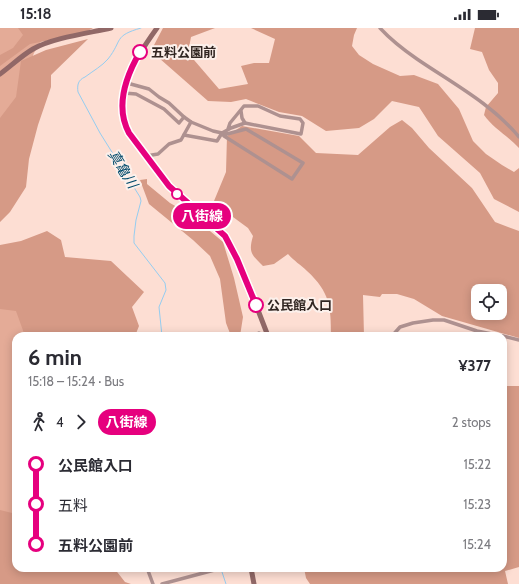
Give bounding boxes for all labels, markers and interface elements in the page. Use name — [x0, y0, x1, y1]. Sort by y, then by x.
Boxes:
text: 15:18 — [20, 5, 52, 23]
marker: 五料公園前 — [132, 44, 148, 60]
place label: 五料公園前 — [151, 44, 216, 60]
water label: 真亀川 — [104, 146, 143, 193]
unlabelled marker — [171, 188, 183, 200]
line badge: 八街線 — [179, 203, 225, 229]
text: 八街線 — [181, 207, 223, 225]
map controls — [471, 284, 507, 320]
button: locate — [471, 284, 507, 320]
marker: 公民館入口 — [248, 297, 264, 313]
place label: 公民館入口 — [267, 297, 332, 313]
text: 6 min — [28, 344, 82, 371]
text: ¥377 — [459, 357, 491, 375]
text: 15:18 – 15:24 · Bus — [28, 373, 124, 389]
icon: walk — [28, 411, 50, 433]
icon: forward — [70, 411, 92, 433]
text: 八街線 — [106, 413, 148, 431]
text: 4 — [56, 414, 64, 430]
text: 2 stops — [452, 414, 491, 430]
text: 15:22 — [463, 456, 491, 472]
text: 公民館入口 — [58, 457, 133, 475]
text: 15:23 — [463, 496, 491, 512]
text: 五料 — [58, 497, 88, 515]
text: 15:24 — [463, 536, 491, 552]
text: 五料公園前 — [58, 537, 133, 555]

